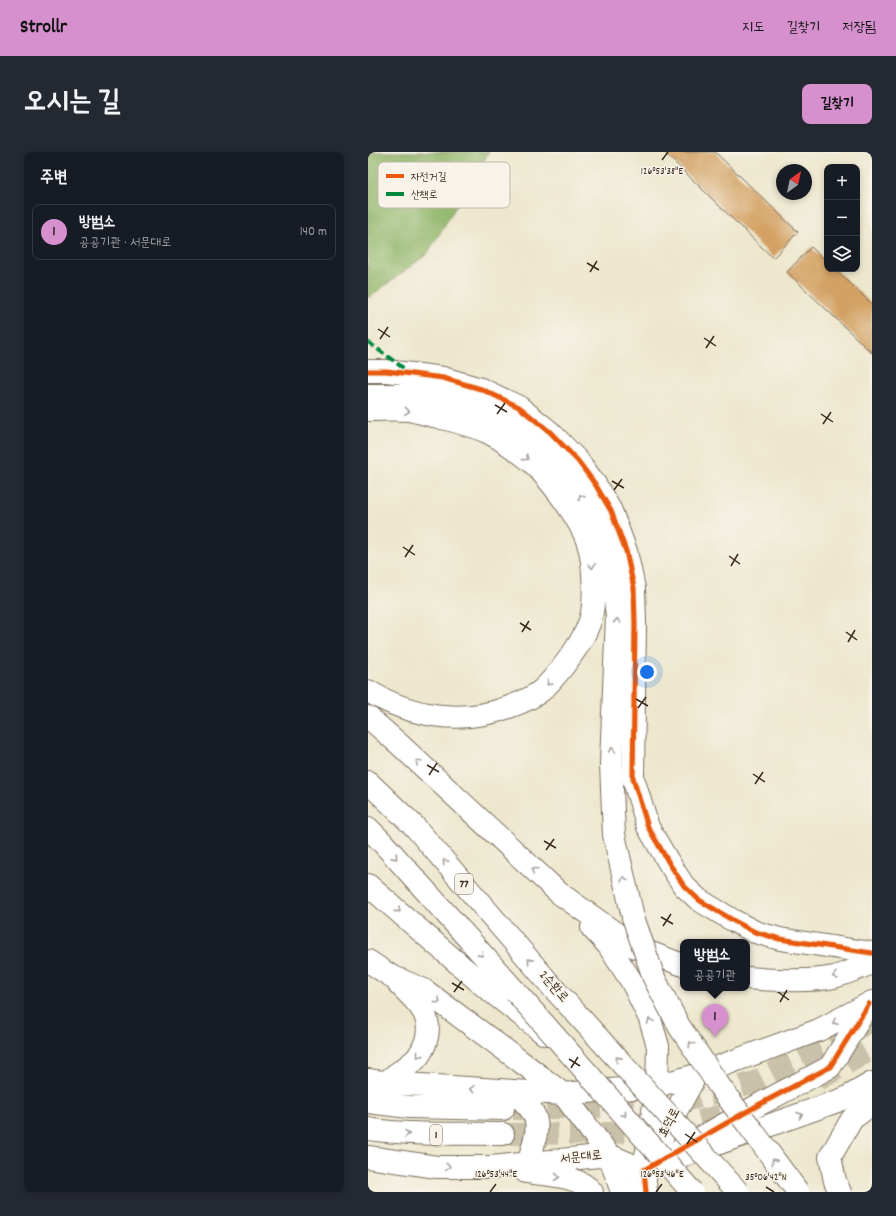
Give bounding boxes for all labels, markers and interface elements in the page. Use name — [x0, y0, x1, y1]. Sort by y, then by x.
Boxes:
text: Strollr — [20, 15, 67, 42]
text: 지도 — [742, 18, 764, 38]
text: 길찾기 — [786, 18, 820, 38]
text: 저장됨 — [842, 18, 876, 38]
text: 오시는 길 — [24, 84, 121, 124]
button: 길찾기 — [802, 84, 872, 124]
legend — [378, 162, 510, 208]
north arrow — [776, 164, 812, 200]
map controls — [824, 164, 860, 272]
button: + — [824, 164, 860, 200]
text: 126°53'38"E — [641, 165, 684, 179]
text: 주변 — [40, 167, 67, 191]
text: 자전거길 — [411, 170, 447, 186]
text: 산책로 — [411, 188, 438, 204]
button: − — [824, 200, 860, 236]
text: 방범소 — [79, 212, 115, 234]
text: 1 — [53, 223, 55, 242]
text: 140 m — [300, 223, 327, 242]
text: 공공기관 · 서문대로 — [79, 234, 172, 253]
button: layers — [824, 236, 860, 272]
one-way arrow — [404, 406, 410, 415]
one-way arrow — [522, 453, 529, 461]
one-way arrow — [579, 494, 586, 501]
one-way arrow — [587, 563, 596, 569]
one-way arrow — [613, 618, 621, 624]
your location — [637, 662, 657, 682]
one-way arrow — [546, 678, 554, 686]
one-way arrow — [607, 747, 616, 753]
one-way arrow — [415, 759, 423, 767]
one-way arrow — [390, 852, 397, 859]
one-way arrow — [443, 860, 450, 867]
one-way arrow — [531, 867, 539, 874]
road number: 77 — [455, 874, 473, 894]
one-way arrow — [621, 876, 629, 882]
one-way arrow — [393, 905, 400, 912]
popup — [680, 939, 750, 991]
text: 방범소 — [694, 945, 730, 967]
one-way arrow — [477, 949, 484, 956]
one-way arrow — [528, 958, 535, 965]
street label: 2순환로 — [534, 967, 572, 1007]
text: 공공기관 — [694, 967, 736, 986]
one-way arrow — [832, 971, 839, 979]
one-way arrow — [434, 996, 441, 1004]
pin: 1 — [702, 1004, 728, 1037]
one-way arrow — [647, 1017, 655, 1024]
one-way arrow — [831, 1017, 839, 1024]
one-way arrow — [689, 1041, 696, 1048]
one-way arrow — [417, 1050, 424, 1057]
one-way arrow — [615, 1056, 622, 1064]
one-way arrow — [469, 1084, 475, 1093]
street label: 효덕로 — [654, 1105, 686, 1141]
one-way arrow — [619, 1110, 626, 1117]
one-way arrow — [796, 1111, 803, 1119]
road number: 1 — [430, 1125, 442, 1145]
one-way arrow — [404, 1129, 410, 1138]
street label: 서문대로 — [559, 1146, 603, 1170]
one-way arrow — [771, 1158, 779, 1165]
one-way arrow — [445, 1163, 451, 1171]
text: 126°53'44"E — [475, 1168, 518, 1182]
text: 126°53'46"E — [641, 1168, 684, 1182]
text: 35°06'42"N — [745, 1171, 787, 1185]
one-way arrow — [554, 1172, 560, 1181]

